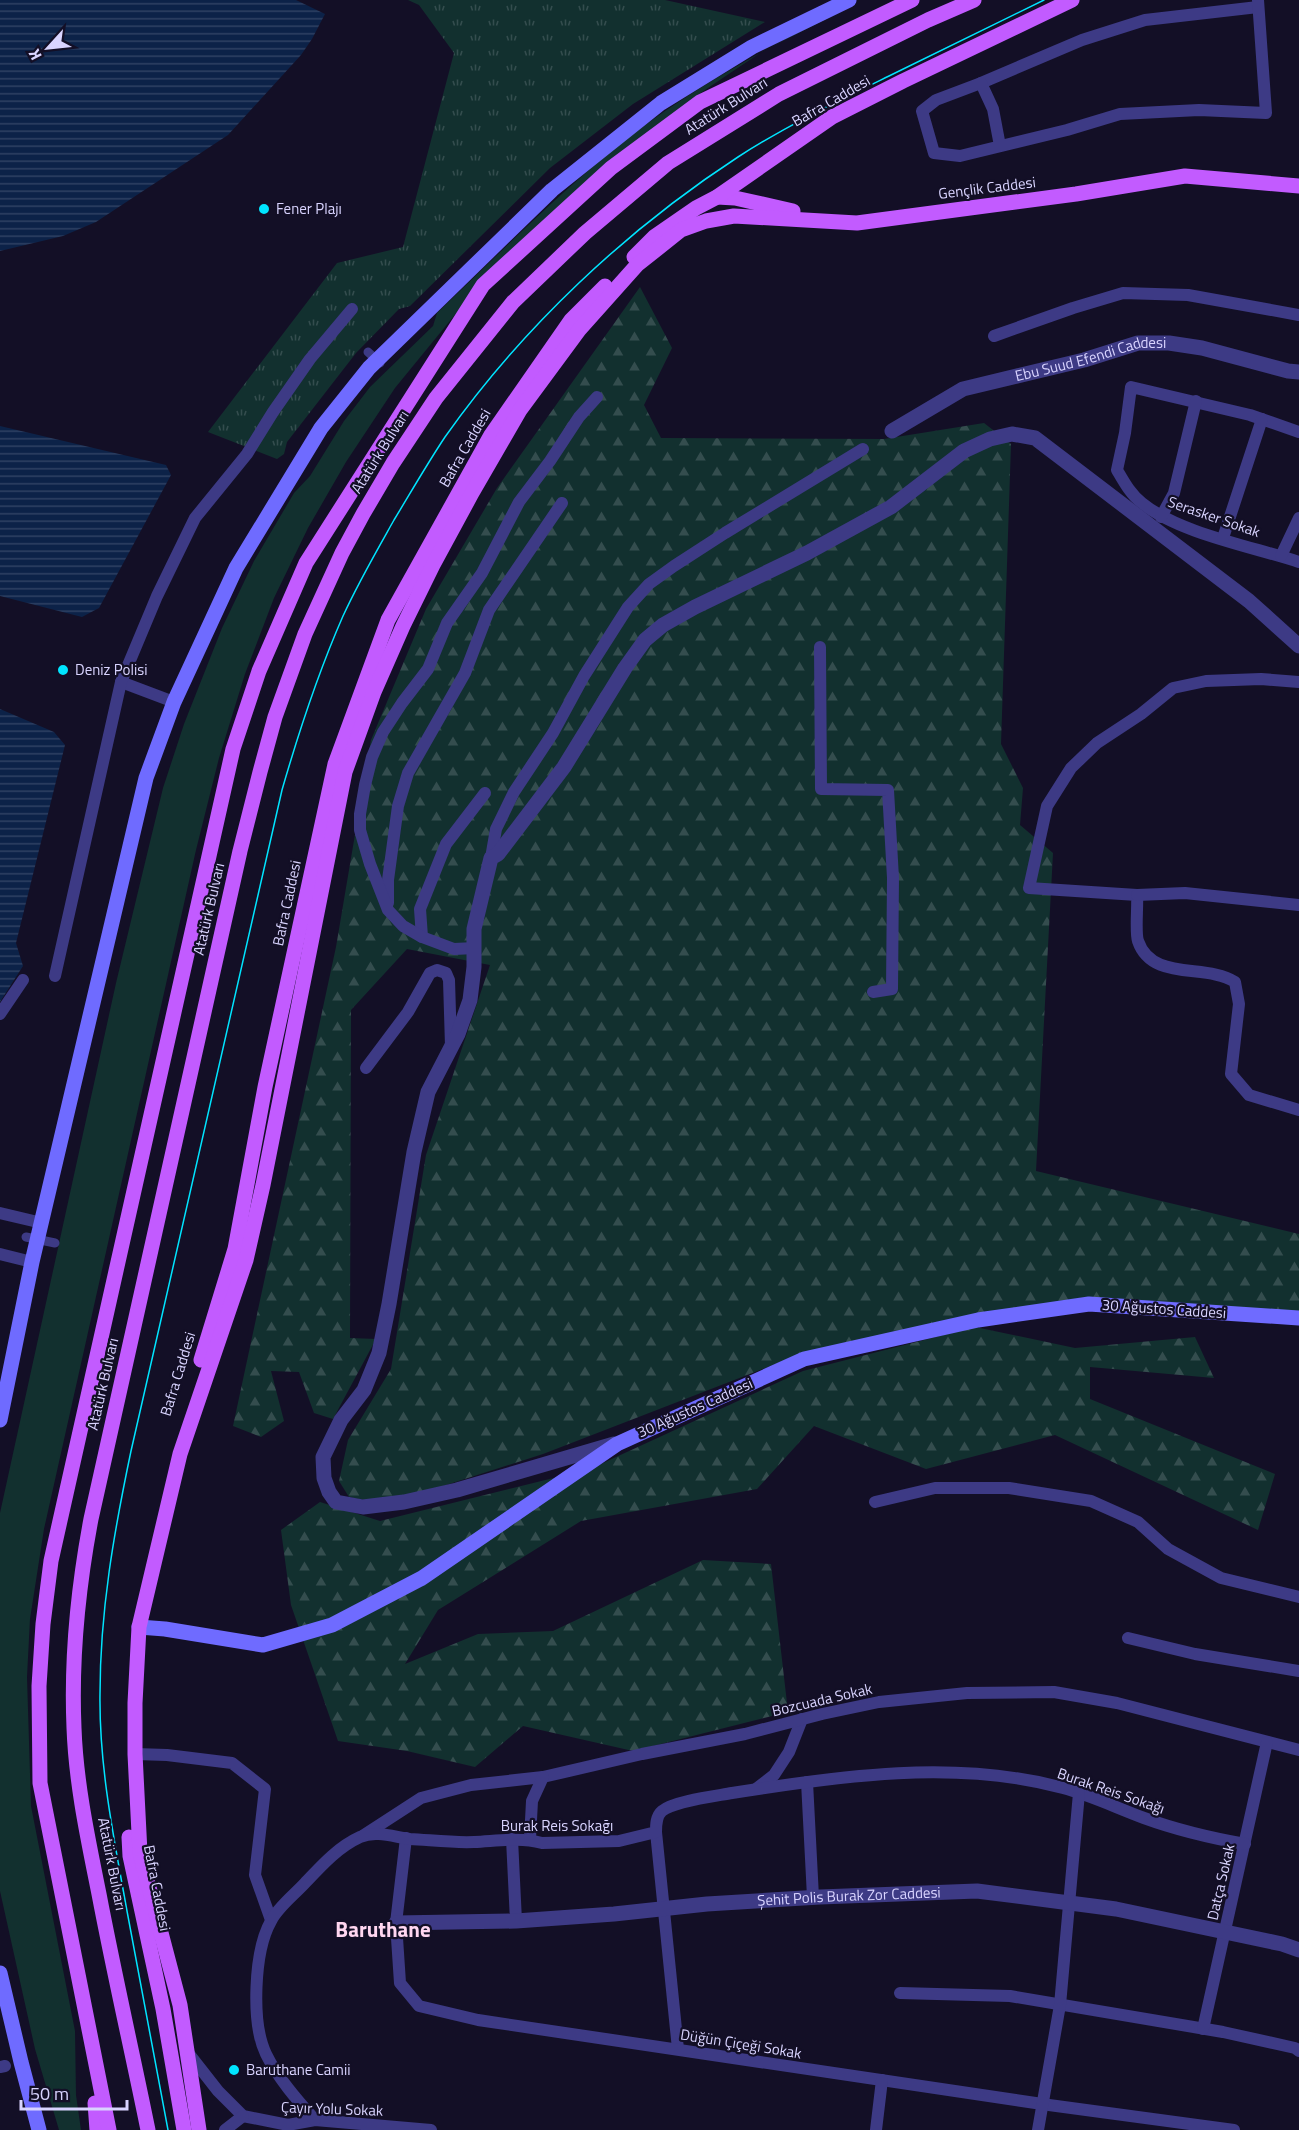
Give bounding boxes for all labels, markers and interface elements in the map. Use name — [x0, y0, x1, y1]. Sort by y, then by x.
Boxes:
north arrow — [18, 18, 78, 78]
text: K — [22, 45, 47, 64]
street label: Bafra Caddesi — [787, 69, 874, 132]
street label: Atatürk Bulvarı — [680, 71, 772, 140]
street label: Gençlik Caddesi — [937, 170, 1037, 205]
place label: Fener Plajı — [276, 197, 342, 220]
marker: Fener Plajı — [257, 202, 271, 216]
street label: Ebu Suud Efendi Caddesi — [1012, 331, 1166, 387]
street label: Bafra Caddesi — [433, 404, 496, 491]
street label: Atatürk Bulvarı — [345, 406, 414, 498]
street label: Serasker Sokak — [1165, 490, 1263, 543]
place label: Deniz Polisi — [75, 658, 147, 681]
marker: Deniz Polisi — [56, 663, 70, 677]
street label: Bafra Caddesi — [266, 858, 307, 948]
street label: Atatürk Bulvarı — [187, 860, 230, 957]
street label: 30 Ağustos Caddesi — [1101, 1293, 1227, 1324]
street label: Bafra Caddesi — [154, 1329, 201, 1419]
street label: Atatürk Bulvarı — [81, 1335, 124, 1432]
street label: 30 Ağustos Caddesi — [633, 1372, 756, 1443]
street label: Bozcuada Sokak — [769, 1677, 874, 1722]
street label: Burak Reis Sokağı — [1054, 1761, 1168, 1820]
street label: Burak Reis Sokağı — [501, 1814, 613, 1837]
street label: Atatürk Bulvarı — [92, 1815, 133, 1912]
street label: Datça Sokak — [1201, 1841, 1240, 1922]
street label: Bafra Caddesi — [138, 1843, 177, 1933]
street label: Şehit Polis Burak Zor Caddesi — [757, 1880, 941, 1912]
district label: Baruthane — [335, 1913, 431, 1945]
street label: Düğün Çiçeği Sokak — [679, 2023, 803, 2064]
place label: Baruthane Camii — [246, 2058, 350, 2081]
marker: Baruthane Camii — [227, 2063, 241, 2077]
scale bar — [21, 2073, 128, 2111]
text: 50 m — [30, 2080, 69, 2107]
street label: Çayır Yolu Sokak — [281, 2095, 383, 2122]

